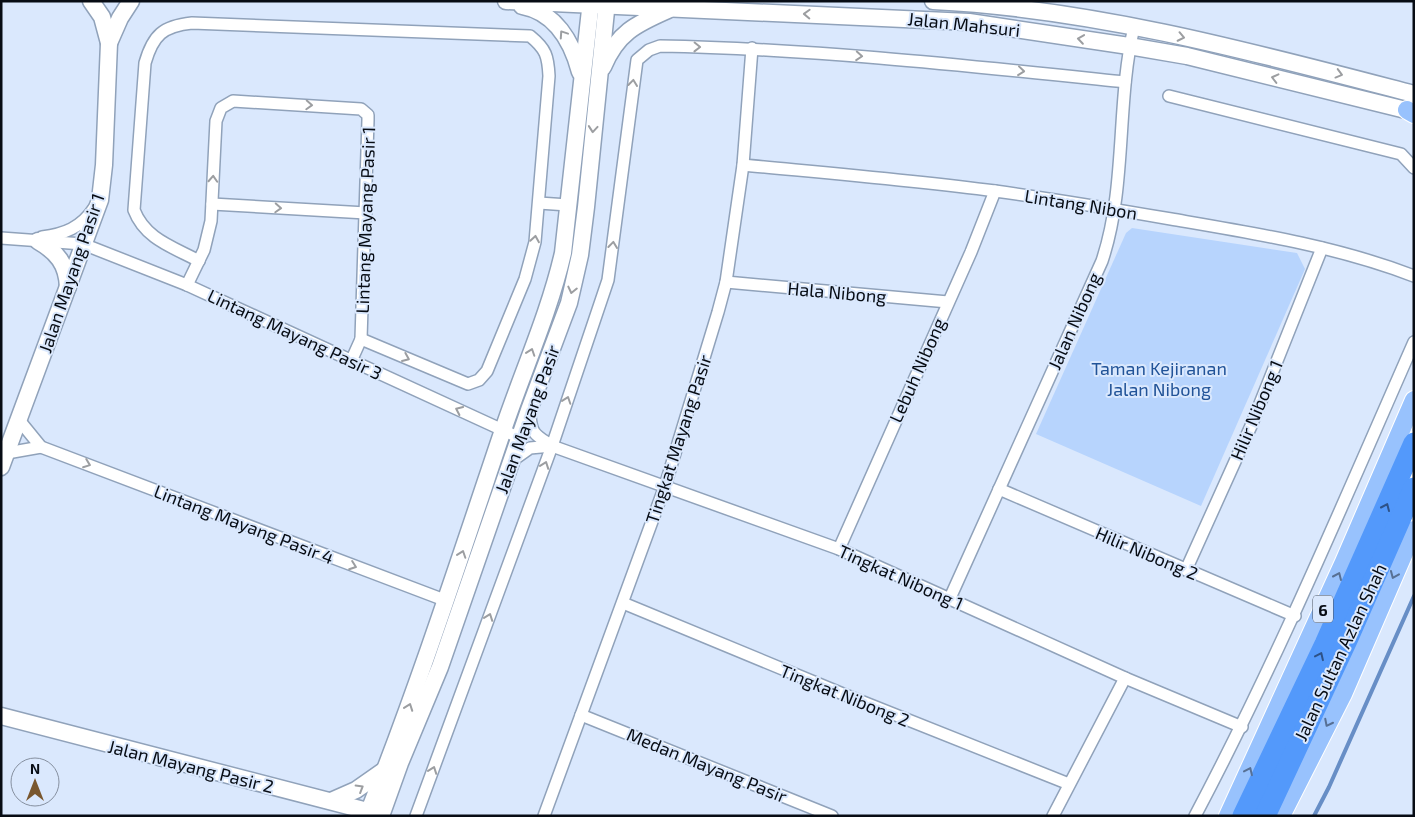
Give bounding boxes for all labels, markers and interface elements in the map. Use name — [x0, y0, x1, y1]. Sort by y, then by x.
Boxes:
street label: Jalan Mahsuri — [907, 7, 1021, 41]
one-way arrow — [803, 9, 811, 19]
one-way arrow — [560, 31, 569, 40]
one-way arrow — [1177, 31, 1186, 42]
one-way arrow — [1077, 34, 1086, 44]
one-way arrow — [693, 41, 701, 52]
one-way arrow — [855, 51, 863, 62]
one-way arrow — [1017, 65, 1025, 76]
one-way arrow — [1335, 69, 1343, 79]
one-way arrow — [1270, 73, 1279, 84]
one-way arrow — [627, 79, 638, 87]
one-way arrow — [305, 99, 313, 110]
street label: Lintang Mayang Pasir 1 — [351, 126, 379, 314]
one-way arrow — [588, 126, 599, 134]
one-way arrow — [208, 175, 219, 183]
street label: Lintang Nibon — [1023, 184, 1139, 224]
street label: Jalan Mayang Pasir 1 — [33, 190, 109, 356]
one-way arrow — [275, 202, 283, 213]
one-way arrow — [529, 234, 540, 242]
one-way arrow — [607, 240, 617, 249]
street label: Jalan Nibong — [1043, 269, 1105, 373]
street label: Hala Nibong — [787, 277, 887, 307]
street label: Lintang Mayang Pasir 3 — [204, 284, 386, 384]
one-way arrow — [567, 286, 578, 295]
street label: Lebuh Nibong — [884, 314, 950, 426]
street label: Jalan Mayang Pasir — [490, 342, 564, 496]
one-way arrow — [525, 348, 535, 357]
one-way arrow — [401, 351, 410, 362]
street label: Tingkat Mayang Pasir — [640, 352, 716, 526]
park label: Taman Kejiranan Jalan Nibong — [1091, 357, 1227, 400]
street label: Hilir Nibong 1 — [1225, 357, 1287, 463]
one-way arrow — [562, 396, 572, 405]
one-way arrow — [455, 406, 464, 417]
one-way arrow — [82, 458, 90, 468]
one-way arrow — [539, 461, 549, 470]
street label: Lintang Mayang Pasir 4 — [151, 480, 337, 568]
one-way arrow — [1380, 503, 1391, 512]
street label: Hilir Nibong 2 — [1092, 521, 1202, 585]
street label: Tingkat Nibong 1 — [835, 540, 967, 614]
one-way arrow — [457, 550, 467, 558]
one-way arrow — [348, 560, 357, 570]
street label: Jalan Sultan Azlan Shah — [1289, 560, 1391, 744]
one-way arrow — [1390, 570, 1401, 579]
one-way arrow — [1331, 572, 1342, 581]
road number: 6 — [1313, 596, 1333, 622]
one-way arrow — [483, 614, 493, 622]
one-way arrow — [1314, 652, 1324, 661]
street label: Tingkat Nibong 2 — [777, 659, 913, 731]
one-way arrow — [403, 703, 413, 712]
one-way arrow — [1324, 718, 1334, 727]
street label: Medan Mayang Pasir — [624, 723, 790, 807]
street label: Jalan Mayang Pasir 2 — [106, 735, 276, 797]
north arrow — [10, 757, 60, 807]
text: N — [30, 760, 40, 777]
one-way arrow — [427, 766, 437, 775]
one-way arrow — [1242, 768, 1252, 777]
one-way arrow — [354, 784, 363, 794]

